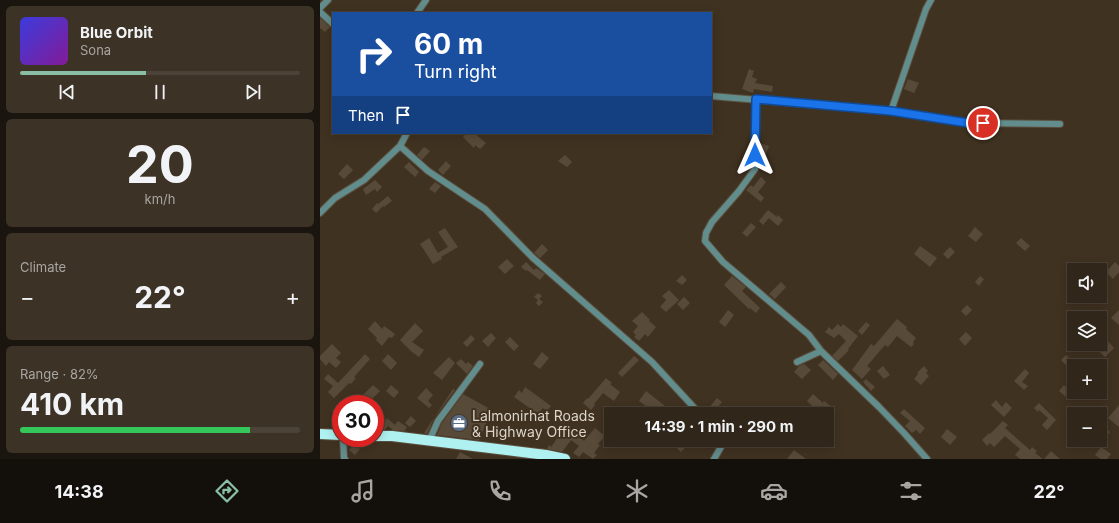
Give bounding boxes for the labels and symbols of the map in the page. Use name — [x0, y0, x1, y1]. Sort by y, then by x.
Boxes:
pin — [966, 106, 1000, 140]
position arrow — [734, 134, 776, 176]
speed limit sign: 30 — [332, 395, 384, 447]
place label: Lalmonirhat Roads & Highway Office — [472, 407, 595, 440]
office icon: Lalmonirhat Roads & Highway Office — [449, 413, 469, 433]

